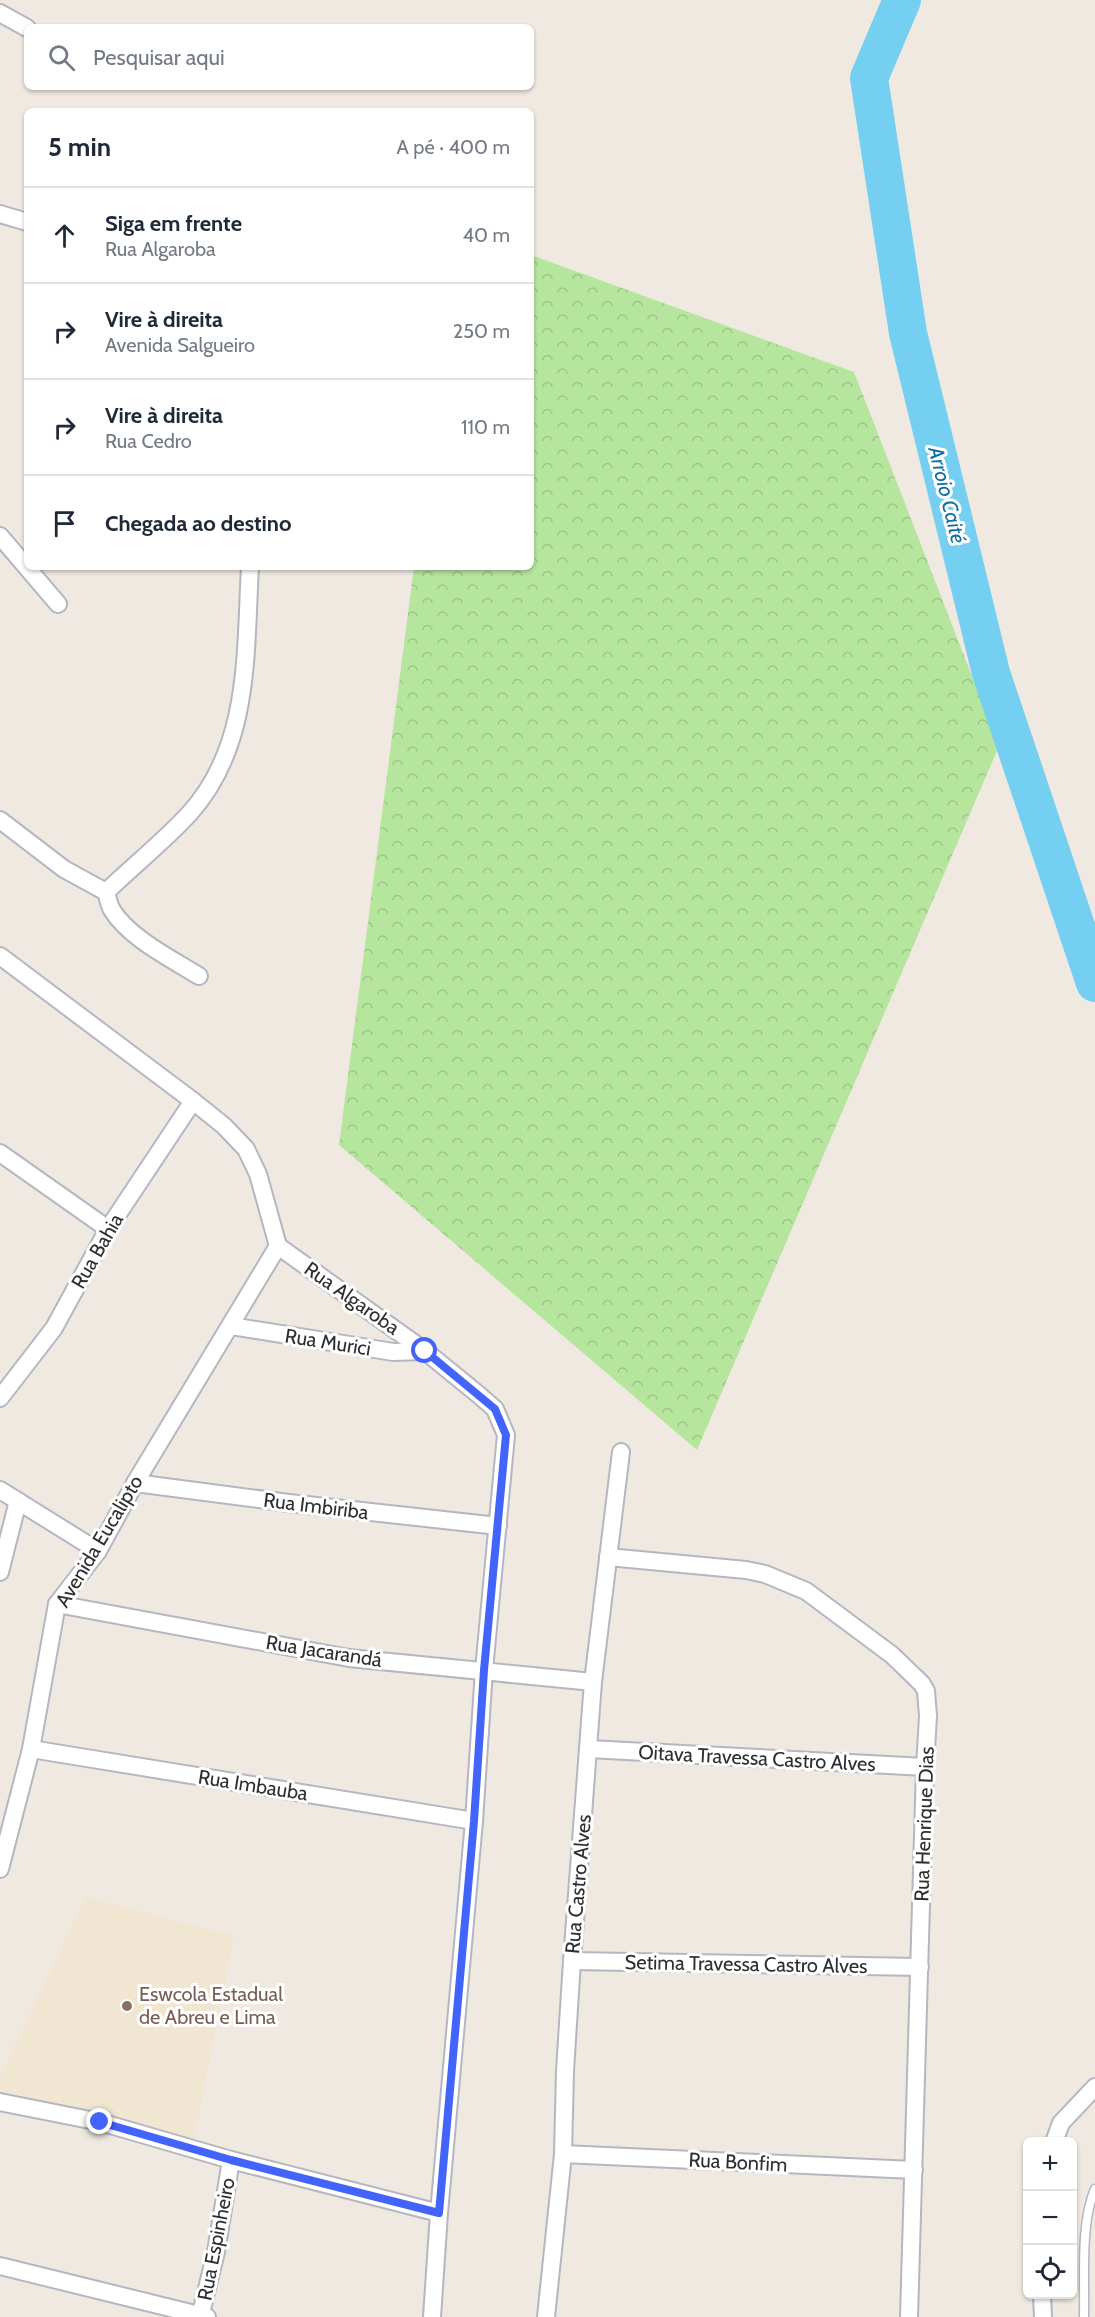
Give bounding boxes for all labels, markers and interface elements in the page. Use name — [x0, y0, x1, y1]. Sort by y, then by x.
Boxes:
search box — [24, 24, 534, 90]
icon: search — [45, 41, 78, 74]
text: Pesquisar aqui — [93, 44, 225, 71]
text: 5 min — [48, 131, 111, 163]
text: A pé · 400 m — [397, 135, 510, 159]
text: Siga em frente — [105, 210, 242, 237]
icon: ahead — [48, 219, 81, 252]
text: 40 m — [462, 223, 510, 247]
text: Rua Algaroba — [105, 237, 216, 261]
text: Vire à direita — [105, 306, 223, 333]
icon: right — [48, 315, 81, 348]
text: 250 m — [453, 319, 510, 343]
text: Avenida Salgueiro — [105, 333, 255, 357]
text: Vire à direita — [105, 402, 223, 429]
icon: right — [48, 411, 81, 444]
text: 110 m — [461, 415, 510, 439]
text: Rua Cedro — [105, 429, 192, 453]
water label: Arroio Caité — [923, 443, 972, 546]
icon: arrive — [48, 507, 81, 540]
text: Chegada ao destino — [105, 510, 291, 537]
street label: Rua Bahia — [66, 1209, 128, 1293]
street label: Rua Algaroba — [300, 1256, 405, 1340]
street label: Rua Murici — [283, 1323, 373, 1361]
route start — [411, 1337, 437, 1363]
street label: Avenida Eucalipto — [50, 1471, 148, 1611]
street label: Rua Imbiriba — [262, 1488, 370, 1524]
street label: Rua Jacarandá — [264, 1630, 384, 1672]
street label: Oitava Travessa Castro Alves — [638, 1740, 876, 1776]
street label: Rua Henrique Dias — [909, 1746, 939, 1902]
street label: Rua Imbauba — [196, 1764, 310, 1806]
street label: Rua Castro Alves — [560, 1813, 596, 1955]
street label: Setima Travessa Castro Alves — [624, 1950, 868, 1978]
place label: Eswcola Estadual de Abreu e Lima — [139, 1982, 283, 2029]
marker: Eswcola Estadual de Abreu e Lima — [120, 1999, 134, 2013]
route end — [86, 2108, 112, 2134]
map controls — [1023, 2137, 1077, 2299]
button: + — [1023, 2137, 1077, 2191]
street label: Rua Bonfim — [688, 2147, 788, 2177]
street label: Rua Espinheiro — [192, 2176, 240, 2302]
button: − — [1023, 2191, 1077, 2245]
button: locate — [1023, 2245, 1077, 2299]

